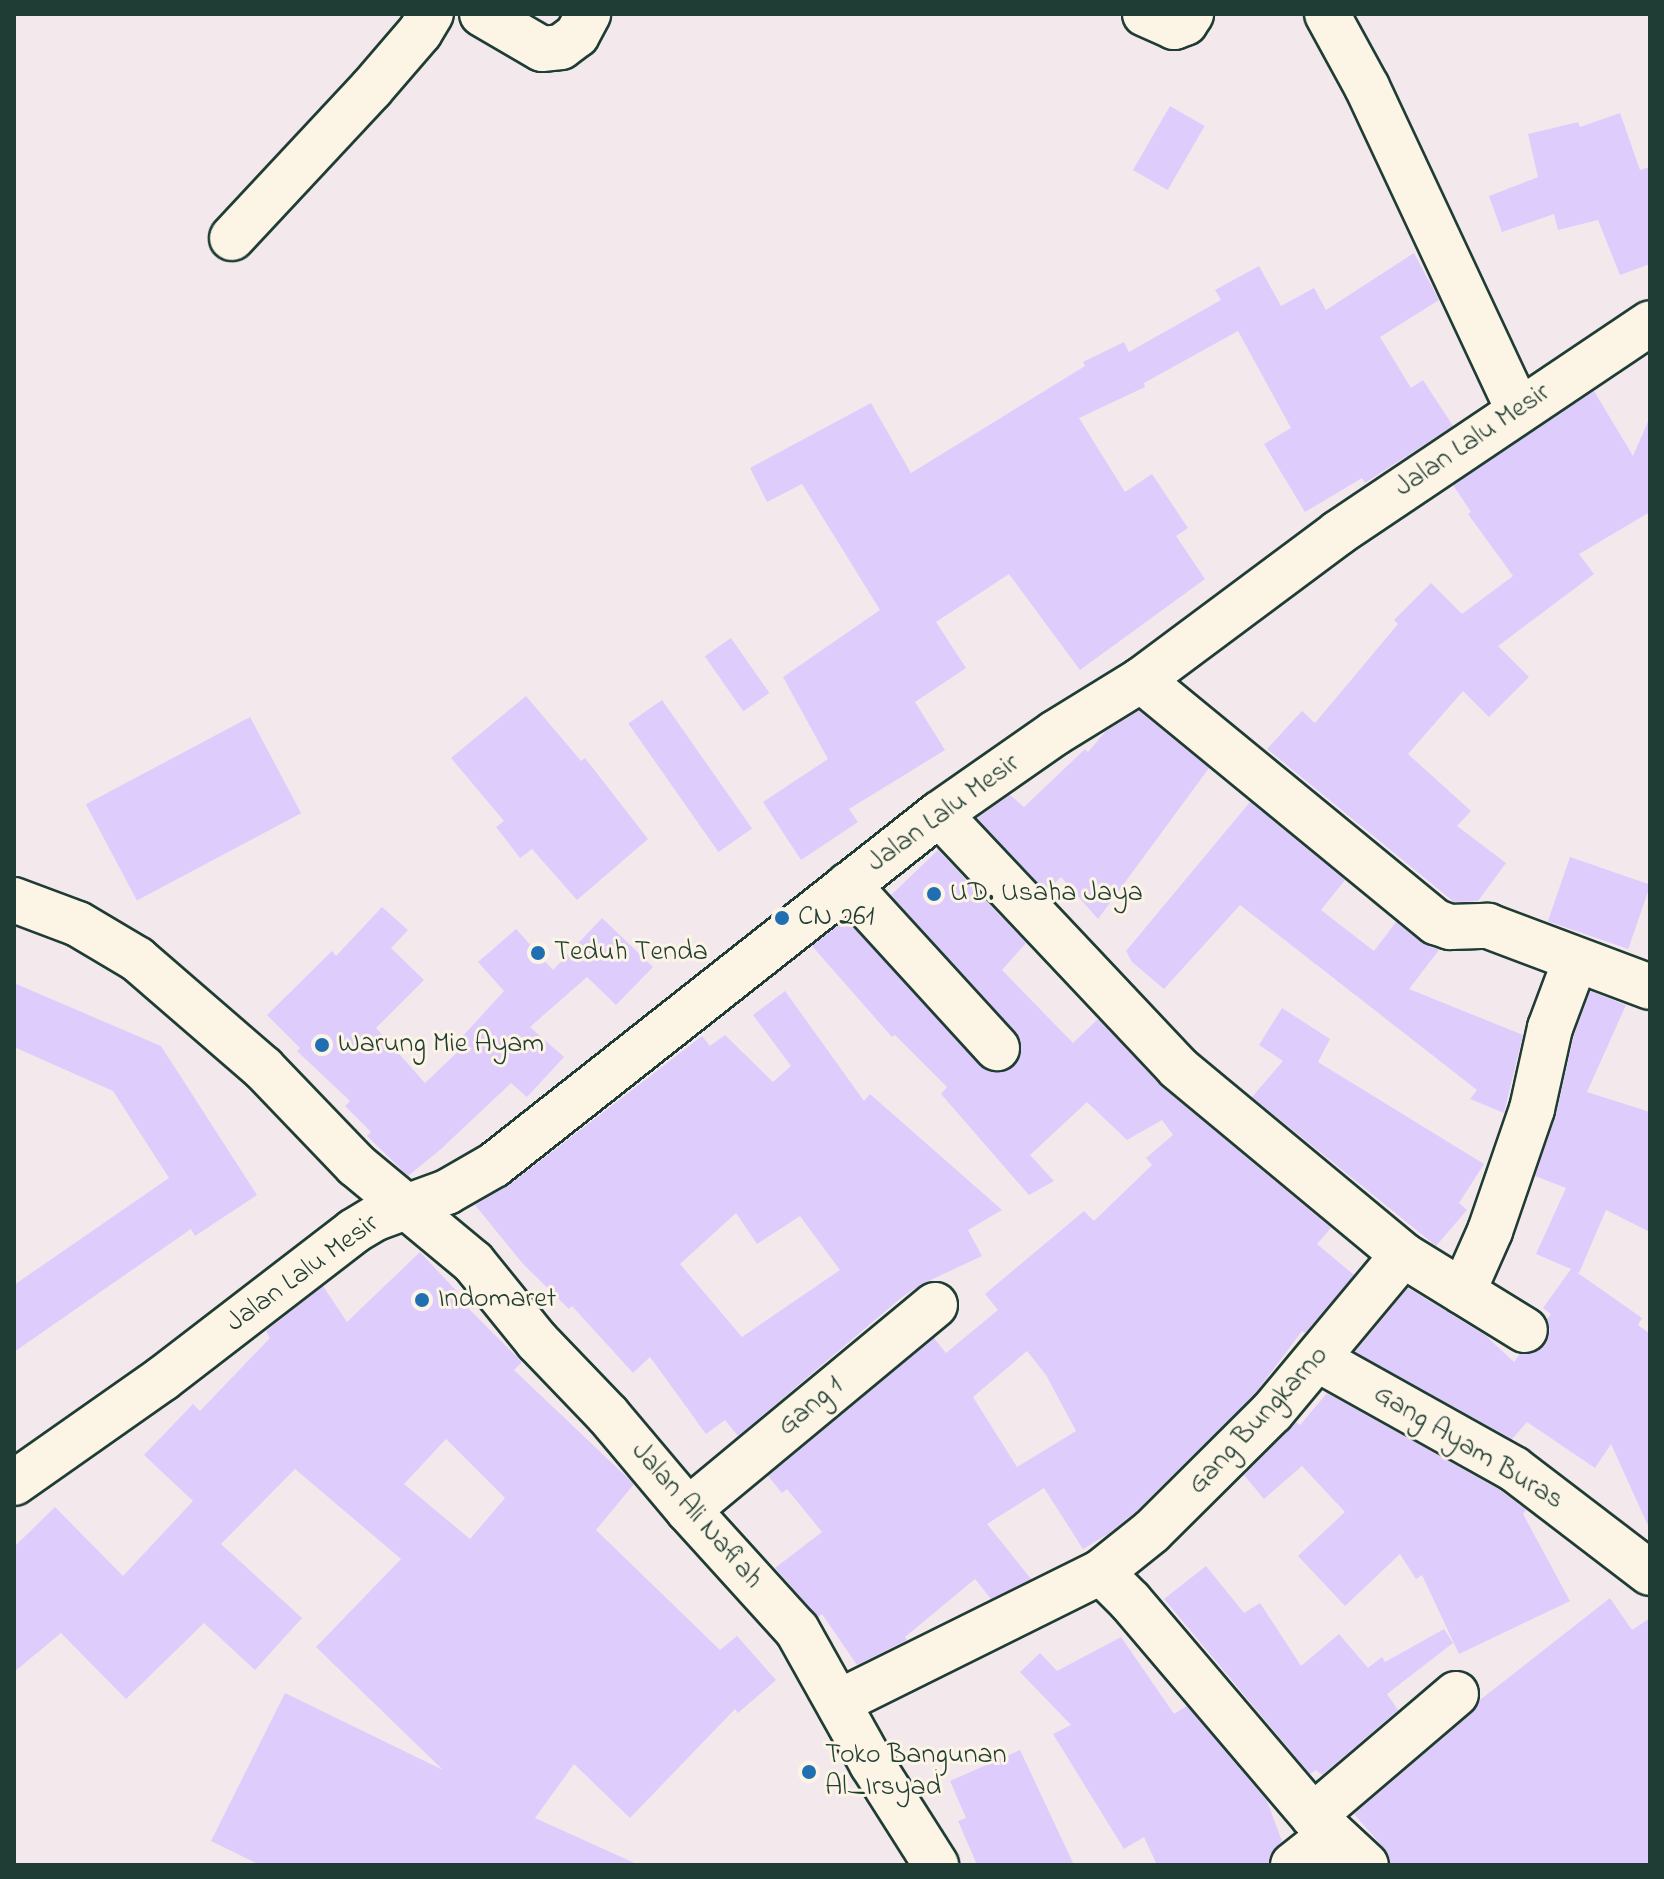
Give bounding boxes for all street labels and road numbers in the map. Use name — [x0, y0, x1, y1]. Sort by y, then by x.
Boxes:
street label: Jalan Lalu Mesir — [1389, 377, 1557, 505]
street label: Jalan Lalu Mesir — [861, 747, 1027, 881]
street label: Jalan Lalu Mesir — [220, 1207, 386, 1341]
street label: Gang Bungkarno — [1182, 1340, 1336, 1502]
street label: Gang 1 — [771, 1370, 851, 1444]
street label: Gang Ayam Buras — [1367, 1378, 1569, 1518]
street label: Jalan Ali Nafiah — [623, 1436, 769, 1596]

